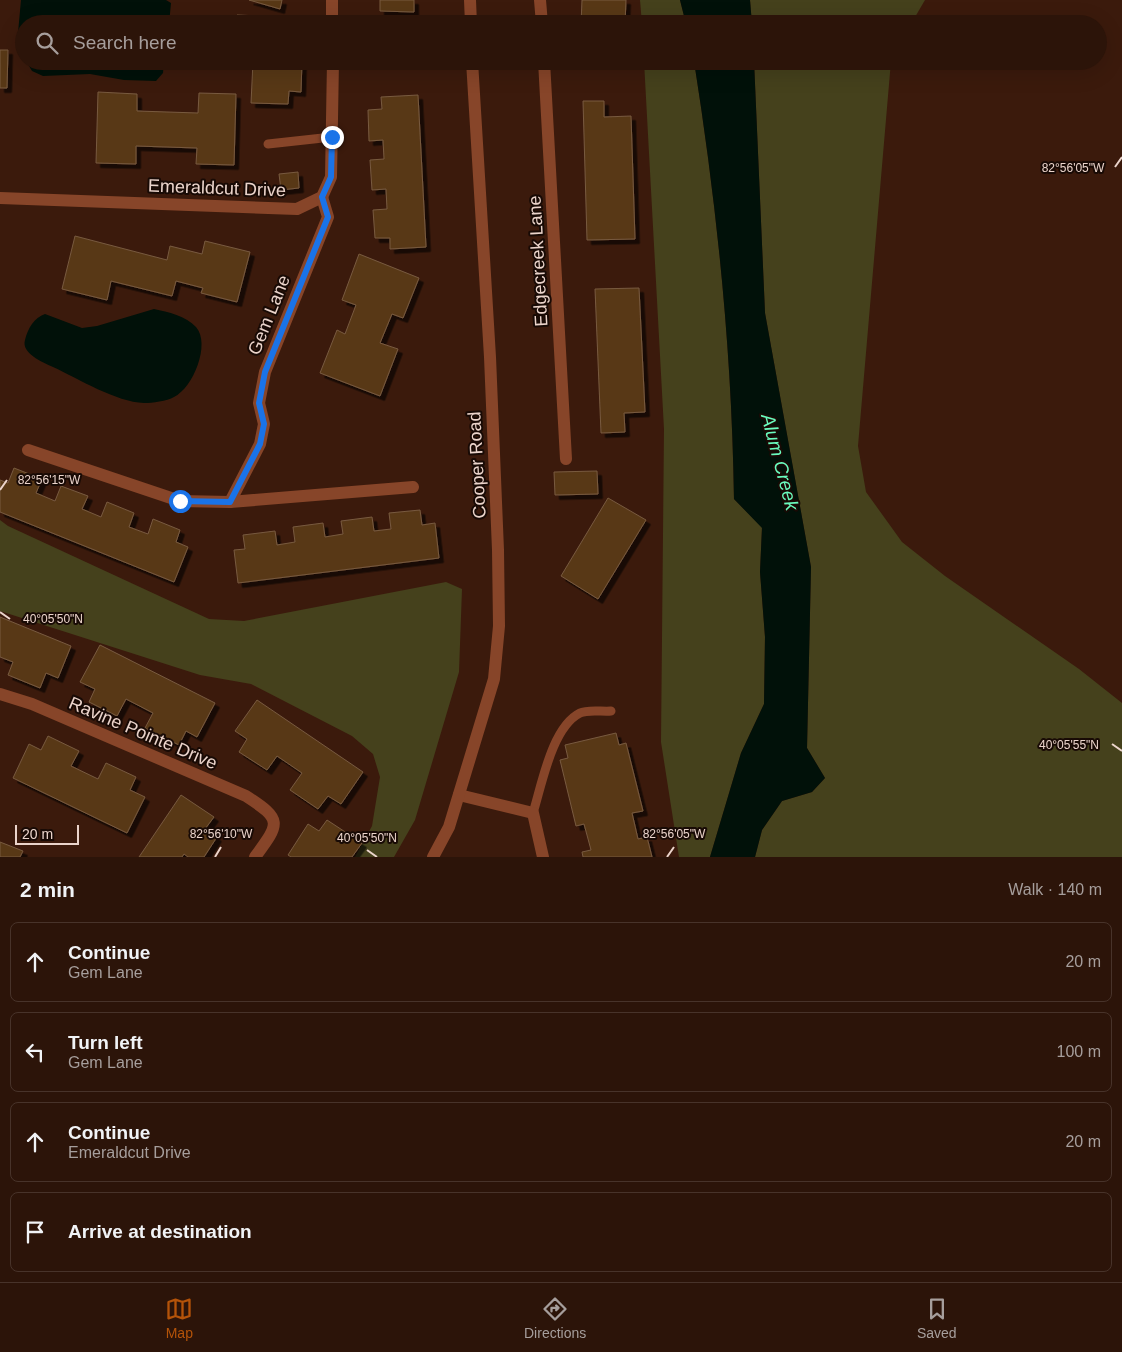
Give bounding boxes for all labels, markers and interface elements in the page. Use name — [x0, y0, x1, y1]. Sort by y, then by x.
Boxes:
search box — [15, 15, 1107, 70]
icon: search — [33, 29, 61, 57]
text: Search here — [73, 32, 177, 53]
route end — [321, 126, 344, 149]
text: 82°56'05"W — [1042, 161, 1105, 175]
street label: Emeraldcut Drive — [148, 176, 286, 200]
street label: Edgecreek Lane — [525, 195, 551, 327]
street label: Gem Lane — [244, 272, 294, 358]
water label: Alum Creek — [757, 410, 803, 514]
street label: Cooper Road — [464, 411, 490, 519]
text: 82°56'15"W — [18, 473, 81, 487]
route start — [169, 490, 192, 513]
text: 40°05'50"N — [23, 612, 83, 626]
street label: Ravine Pointe Drive — [66, 693, 220, 773]
text: 40°05'55"N — [1039, 738, 1099, 752]
scale bar — [15, 822, 79, 845]
text: 20 m — [22, 826, 53, 842]
text: 82°56'10"W — [190, 827, 253, 841]
text: 82°56'05"W — [643, 827, 706, 841]
text: 40°05'50"N — [337, 831, 397, 845]
text: 2 min — [20, 878, 75, 901]
text: Walk · 140 m — [1008, 881, 1102, 898]
text: Continue — [68, 942, 150, 963]
icon: ahead — [21, 948, 49, 976]
text: 20 m — [1065, 953, 1101, 970]
text: Gem Lane — [68, 964, 143, 981]
text: Turn left — [68, 1032, 143, 1053]
icon: left — [21, 1038, 49, 1066]
text: 100 m — [1057, 1043, 1101, 1060]
text: Gem Lane — [68, 1054, 143, 1071]
text: Continue — [68, 1122, 150, 1143]
icon: ahead — [21, 1128, 49, 1156]
text: 20 m — [1065, 1133, 1101, 1150]
text: Emeraldcut Drive — [68, 1144, 191, 1161]
icon: arrive — [21, 1218, 49, 1246]
text: Arrive at destination — [68, 1221, 252, 1242]
tab: Map — [165, 1295, 193, 1341]
tab: Directions — [524, 1295, 586, 1341]
tab: Saved — [917, 1295, 957, 1341]

